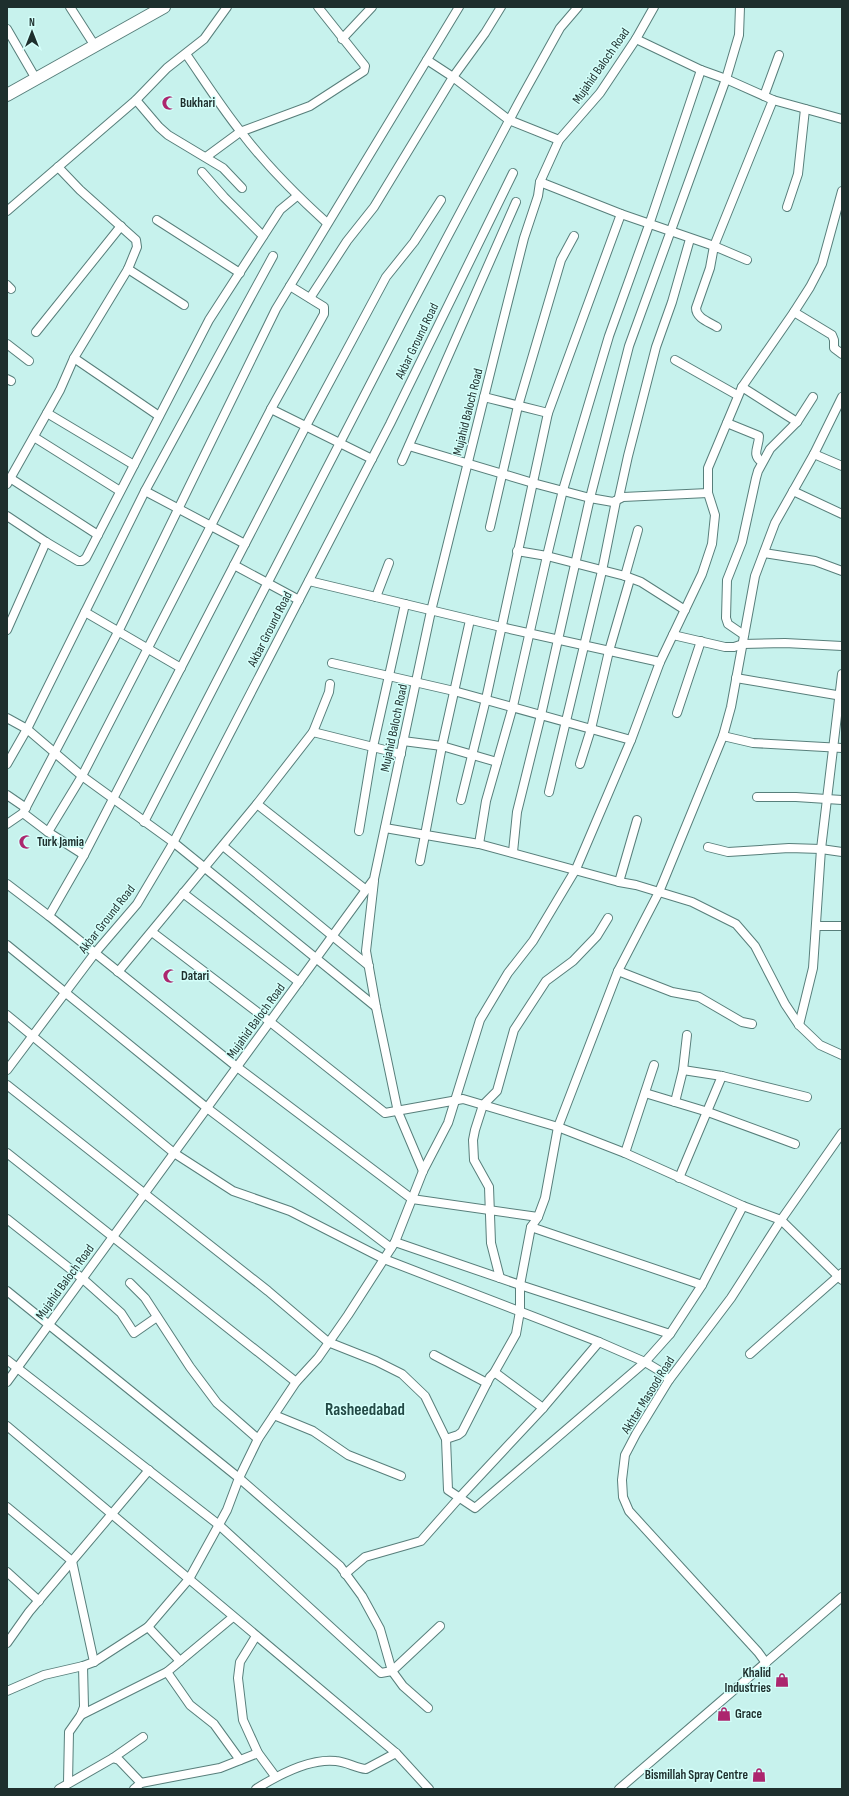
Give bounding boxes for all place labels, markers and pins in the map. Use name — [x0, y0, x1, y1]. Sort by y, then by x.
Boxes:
mosque icon: Bukhari — [161, 95, 177, 111]
place label: Bukhari — [180, 95, 215, 111]
mosque icon: Turk Jamia — [18, 834, 34, 850]
place label: Turk Jamia — [37, 834, 84, 850]
mosque icon: Datari — [162, 968, 178, 984]
place label: Datari — [181, 968, 210, 984]
place label: Khalid Industries — [725, 1665, 771, 1696]
shop icon: Khalid Industries — [774, 1672, 790, 1688]
shop icon: Grace — [716, 1706, 732, 1722]
place label: Grace — [735, 1706, 762, 1722]
place label: Bismillah Spray Centre — [645, 1767, 748, 1783]
shop icon: Bismillah Spray Centre — [751, 1767, 767, 1783]

